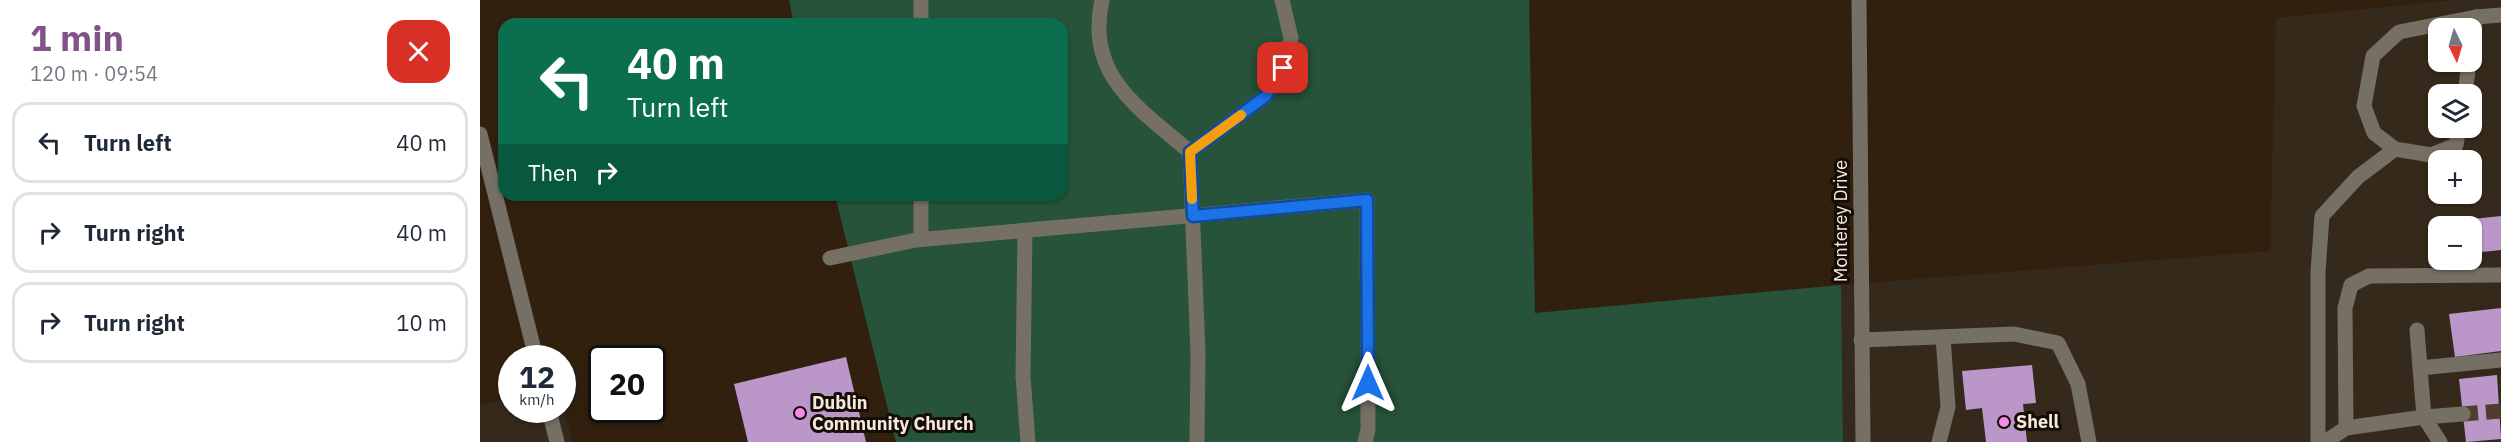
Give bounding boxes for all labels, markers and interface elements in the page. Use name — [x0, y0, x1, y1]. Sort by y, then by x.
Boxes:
text: 1 min — [30, 14, 124, 61]
north arrow — [2428, 18, 2482, 72]
map controls — [2428, 18, 2482, 270]
button: close — [387, 20, 450, 83]
text: 40 m — [627, 36, 725, 91]
icon: left — [528, 42, 606, 120]
pin — [1257, 42, 1308, 93]
icon: arrive — [1266, 51, 1299, 84]
text: 120 m · 09:54 — [30, 60, 158, 87]
button: layers — [2428, 84, 2482, 138]
text: Turn left — [627, 89, 728, 124]
icon: left — [33, 126, 66, 159]
text: Turn left — [84, 128, 172, 157]
text: 40 m — [396, 128, 447, 157]
button: + — [2428, 150, 2482, 204]
icon: right — [590, 156, 623, 189]
text: Then — [528, 158, 578, 187]
street label: Monterey Drive — [1829, 160, 1852, 282]
icon: right — [33, 216, 66, 249]
button: − — [2428, 216, 2482, 270]
text: Turn right — [84, 218, 185, 247]
text: 40 m — [396, 218, 447, 247]
icon: right — [33, 306, 66, 339]
text: Turn right — [84, 308, 185, 337]
text: 10 m — [396, 308, 447, 337]
speed limit sign: 20 — [588, 345, 666, 423]
position arrow — [1336, 351, 1400, 415]
text: 12 — [519, 357, 555, 396]
text: km/h — [519, 390, 555, 409]
place label: Dublin Community Church — [812, 391, 974, 435]
marker: Dublin Community Church — [793, 406, 807, 420]
place label: Shell — [2016, 410, 2059, 433]
marker: Shell — [1997, 415, 2011, 429]

